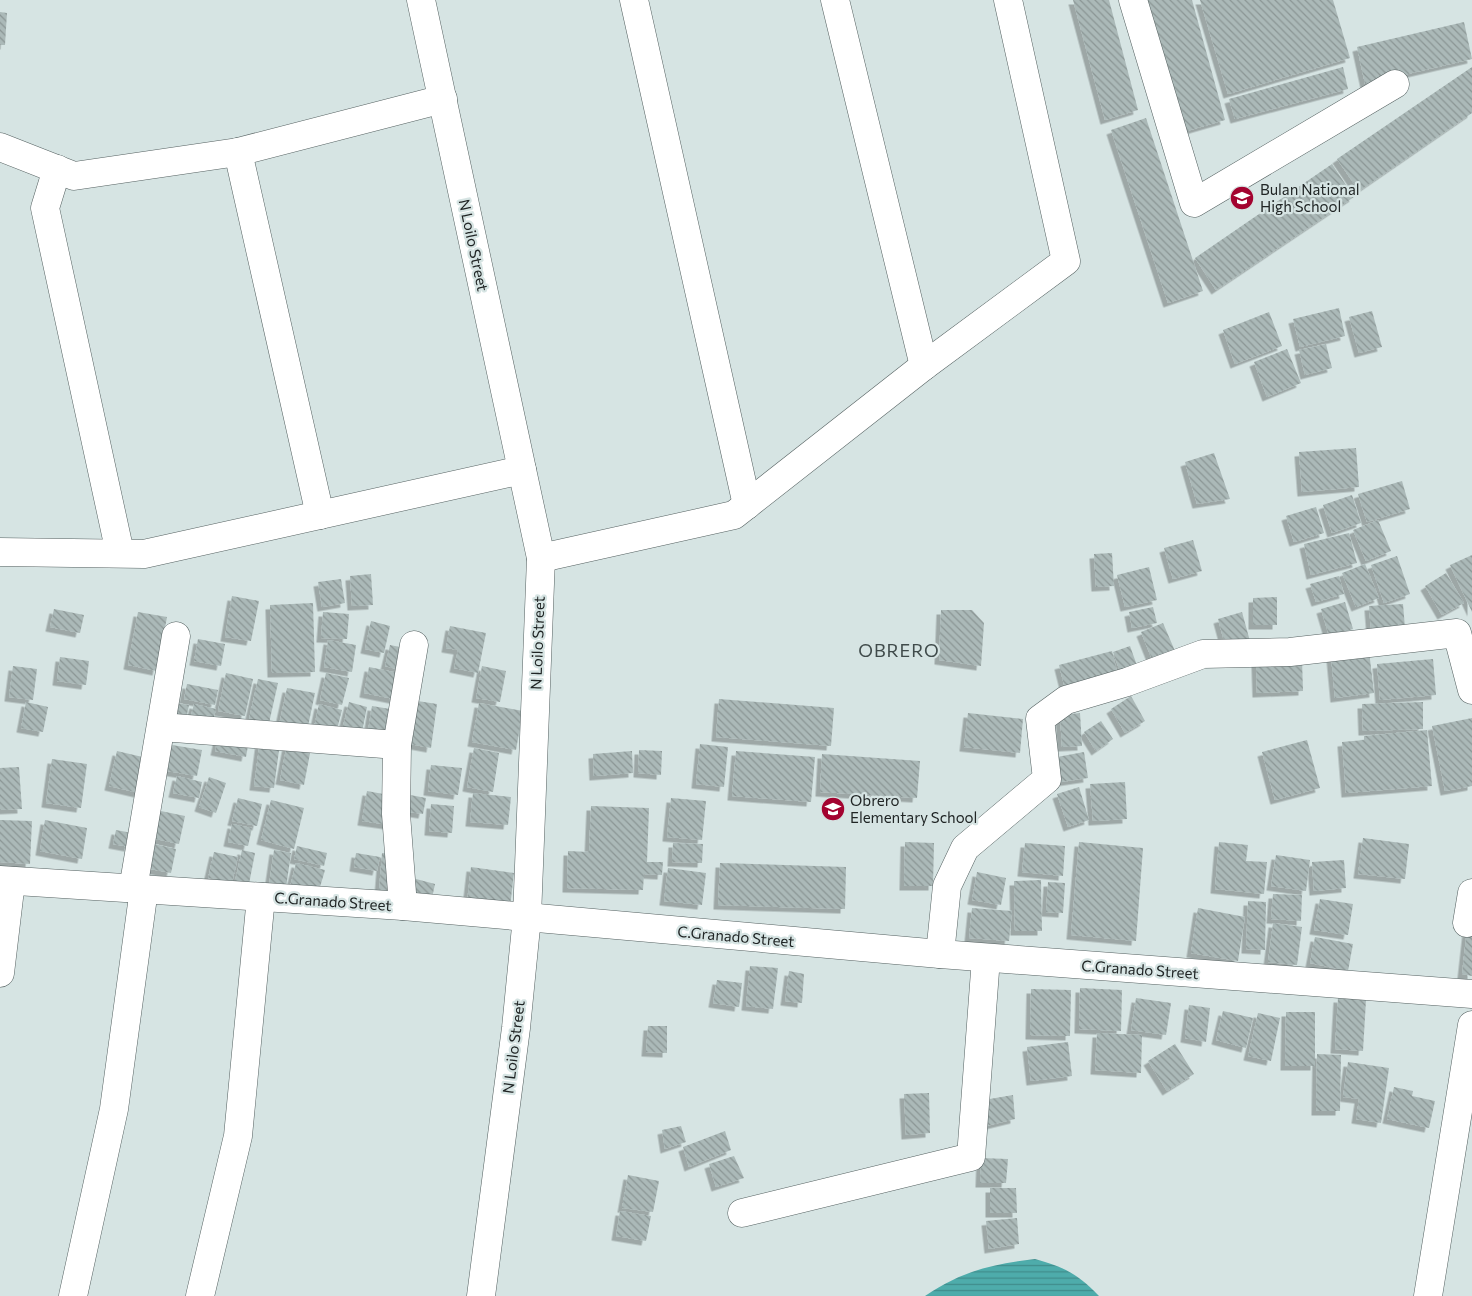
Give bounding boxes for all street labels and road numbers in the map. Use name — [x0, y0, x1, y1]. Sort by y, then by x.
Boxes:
street label: N Loilo Street — [455, 197, 493, 293]
street label: N Loilo Street — [526, 596, 548, 690]
street label: C.Granado Street — [274, 888, 392, 914]
street label: C.Granado Street — [677, 922, 795, 950]
street label: C.Granado Street — [1081, 956, 1199, 982]
street label: N Loilo Street — [498, 999, 528, 1095]

